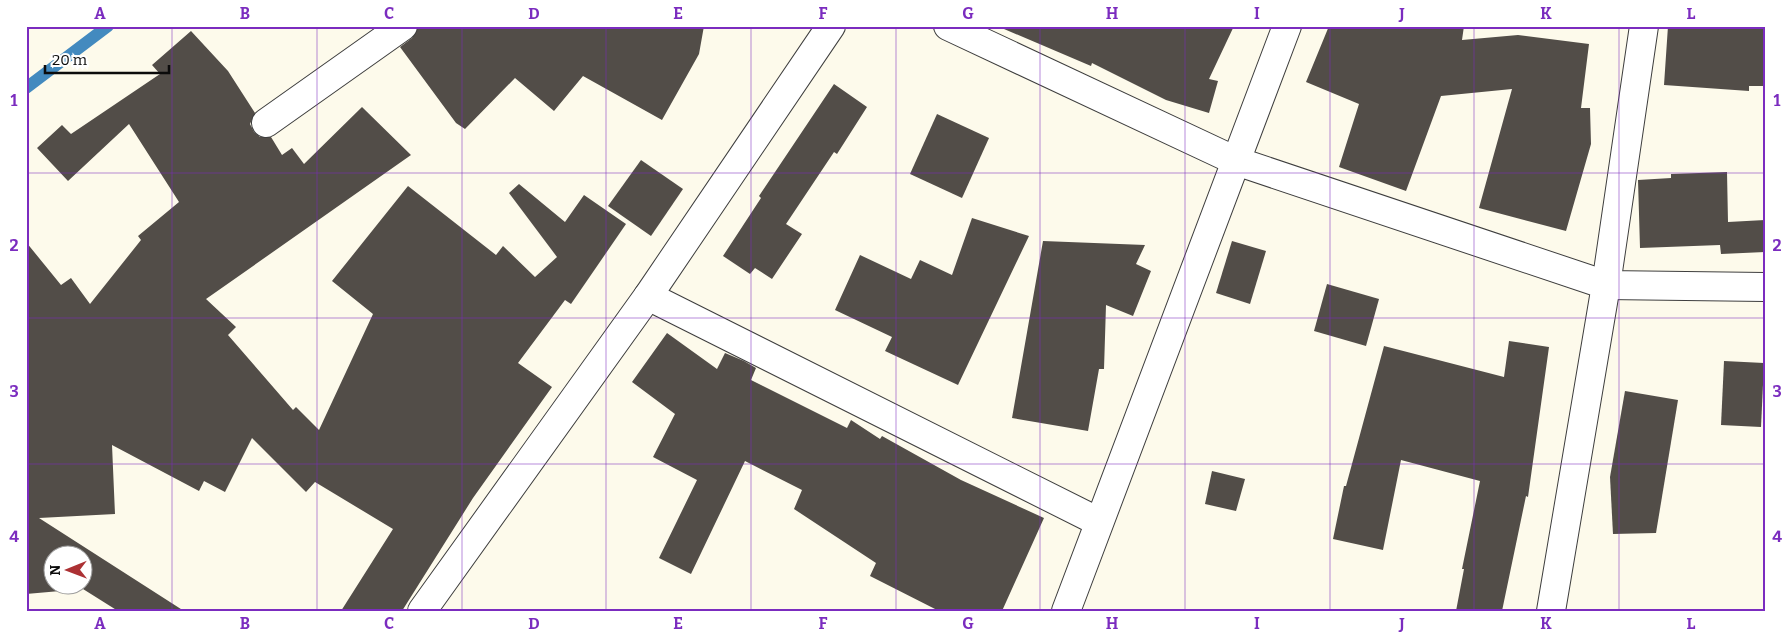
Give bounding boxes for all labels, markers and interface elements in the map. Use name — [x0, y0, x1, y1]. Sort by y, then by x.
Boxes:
text: A — [94, 4, 106, 23]
text: B — [240, 4, 250, 23]
text: C — [384, 4, 394, 23]
text: D — [528, 4, 540, 23]
text: E — [673, 4, 683, 23]
text: F — [819, 4, 828, 23]
text: G — [962, 4, 974, 23]
text: H — [1106, 4, 1119, 23]
text: I — [1254, 4, 1260, 23]
text: J — [1398, 4, 1405, 23]
text: K — [1540, 4, 1552, 23]
text: L — [1687, 4, 1696, 23]
scale bar — [45, 42, 169, 74]
text: 20 m — [52, 51, 88, 69]
text: 1 — [11, 91, 18, 110]
text: 1 — [1774, 91, 1781, 110]
text: 2 — [9, 236, 19, 255]
text: 2 — [1772, 236, 1782, 255]
text: 3 — [9, 382, 19, 401]
text: 3 — [1772, 382, 1782, 401]
text: 4 — [9, 527, 19, 546]
text: 4 — [1772, 527, 1782, 546]
north arrow — [42, 544, 92, 594]
text: N — [47, 564, 64, 576]
text: A — [94, 614, 106, 633]
text: B — [240, 614, 250, 633]
text: C — [384, 614, 394, 633]
text: D — [528, 614, 540, 633]
text: E — [673, 614, 683, 633]
text: F — [819, 614, 828, 633]
text: G — [962, 614, 974, 633]
text: H — [1106, 614, 1119, 633]
text: I — [1254, 614, 1260, 633]
text: J — [1398, 614, 1405, 633]
text: K — [1540, 614, 1552, 633]
text: L — [1687, 614, 1696, 633]

